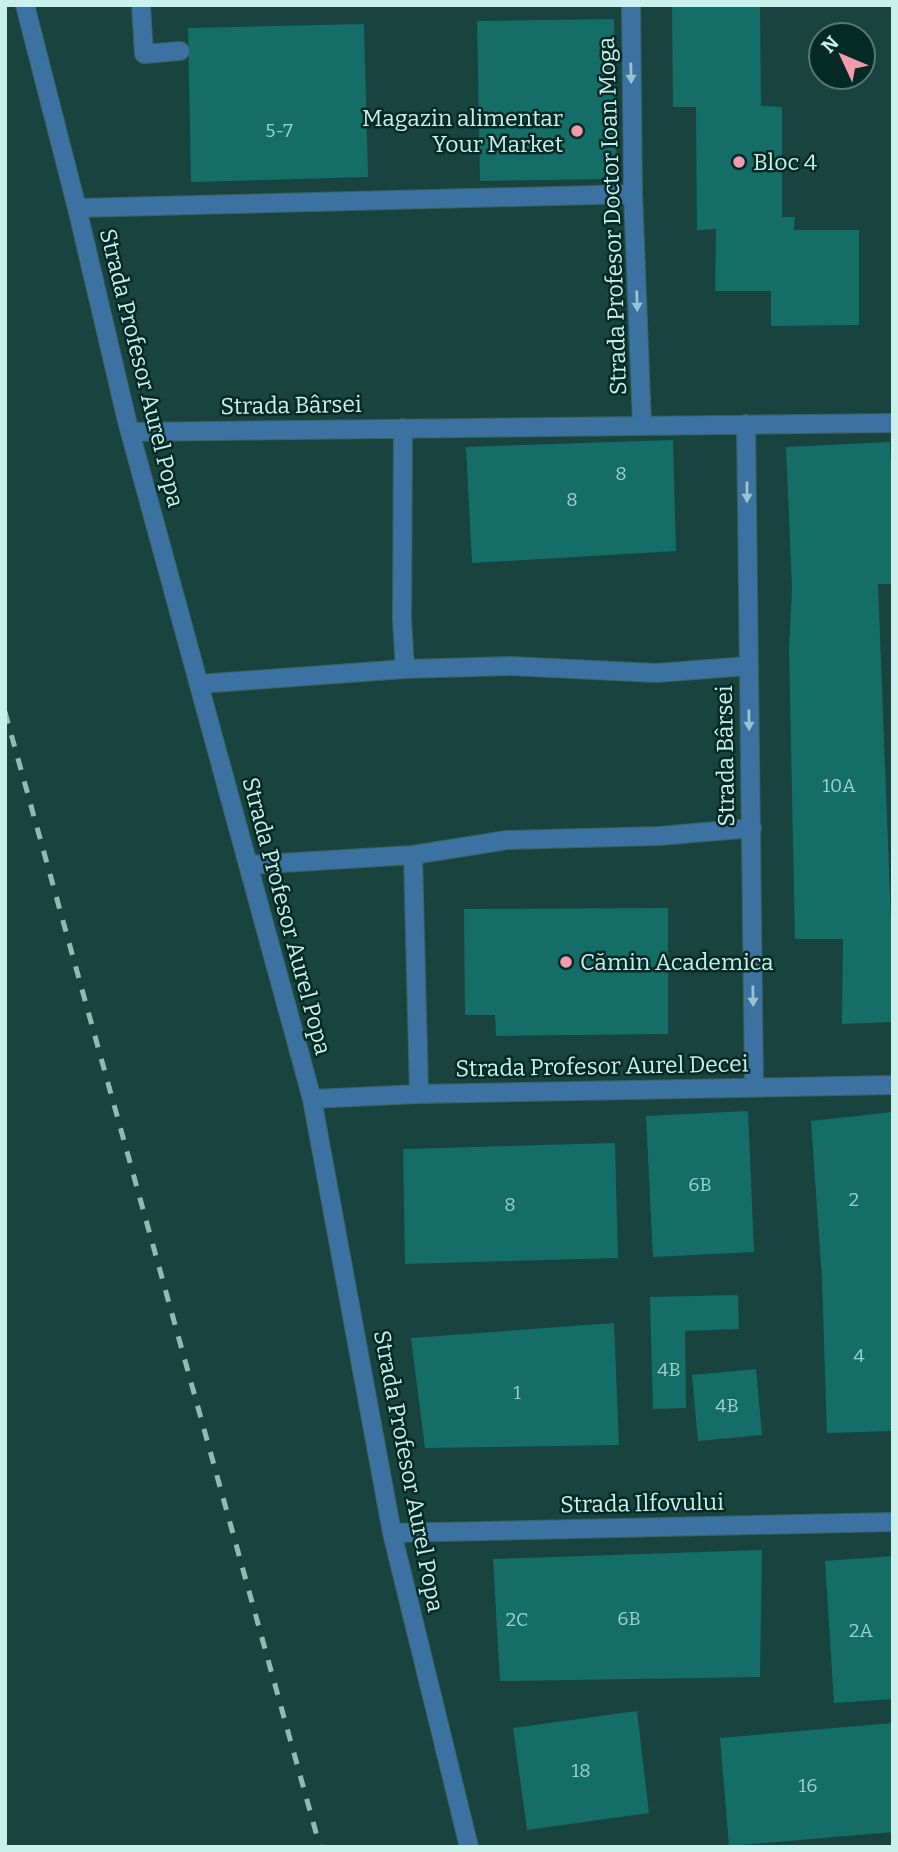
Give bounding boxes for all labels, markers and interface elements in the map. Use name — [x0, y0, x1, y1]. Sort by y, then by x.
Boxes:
north arrow — [807, 21, 877, 91]
text: N — [817, 31, 844, 58]
street label: Strada Profesor Doctor Ioan Moga — [592, 36, 632, 396]
one-way arrow — [626, 63, 637, 85]
place label: Magazin alimentar Your Market — [362, 104, 563, 158]
house number: 5-7 — [265, 119, 293, 142]
marker: Magazin alimentar Your Market — [569, 123, 585, 139]
place label: Bloc 4 — [753, 148, 818, 176]
marker: Bloc 4 — [731, 154, 747, 170]
street label: Strada Profesor Aurel Popa — [94, 226, 190, 511]
one-way arrow — [631, 290, 642, 312]
street label: Strada Bârsei — [220, 390, 362, 420]
house number: 8 — [615, 462, 627, 485]
one-way arrow — [741, 481, 753, 503]
house number: 8 — [566, 488, 578, 511]
street label: Strada Bârsei — [710, 685, 740, 827]
one-way arrow — [743, 709, 755, 731]
street label: Strada Profesor Aurel Popa — [236, 774, 338, 1058]
house number: 10A — [822, 774, 856, 797]
place label: Cămin Academica — [580, 948, 774, 976]
marker: Cămin Academica — [558, 954, 574, 970]
one-way arrow — [747, 985, 759, 1007]
street label: Strada Profesor Aurel Decei — [455, 1049, 749, 1083]
house number: 6B — [688, 1173, 712, 1196]
house number: 2 — [849, 1188, 859, 1211]
house number: 8 — [504, 1193, 516, 1216]
street label: Strada Profesor Aurel Popa — [368, 1328, 450, 1615]
house number: 4 — [853, 1344, 865, 1367]
house number: 4B — [657, 1358, 681, 1381]
house number: 1 — [513, 1381, 521, 1404]
house number: 4B — [715, 1394, 739, 1417]
street label: Strada Ilfovului — [560, 1488, 724, 1518]
house number: 6B — [617, 1607, 641, 1630]
house number: 2C — [506, 1608, 528, 1631]
house number: 2A — [849, 1619, 873, 1642]
house number: 18 — [571, 1759, 591, 1782]
house number: 16 — [799, 1774, 817, 1797]

